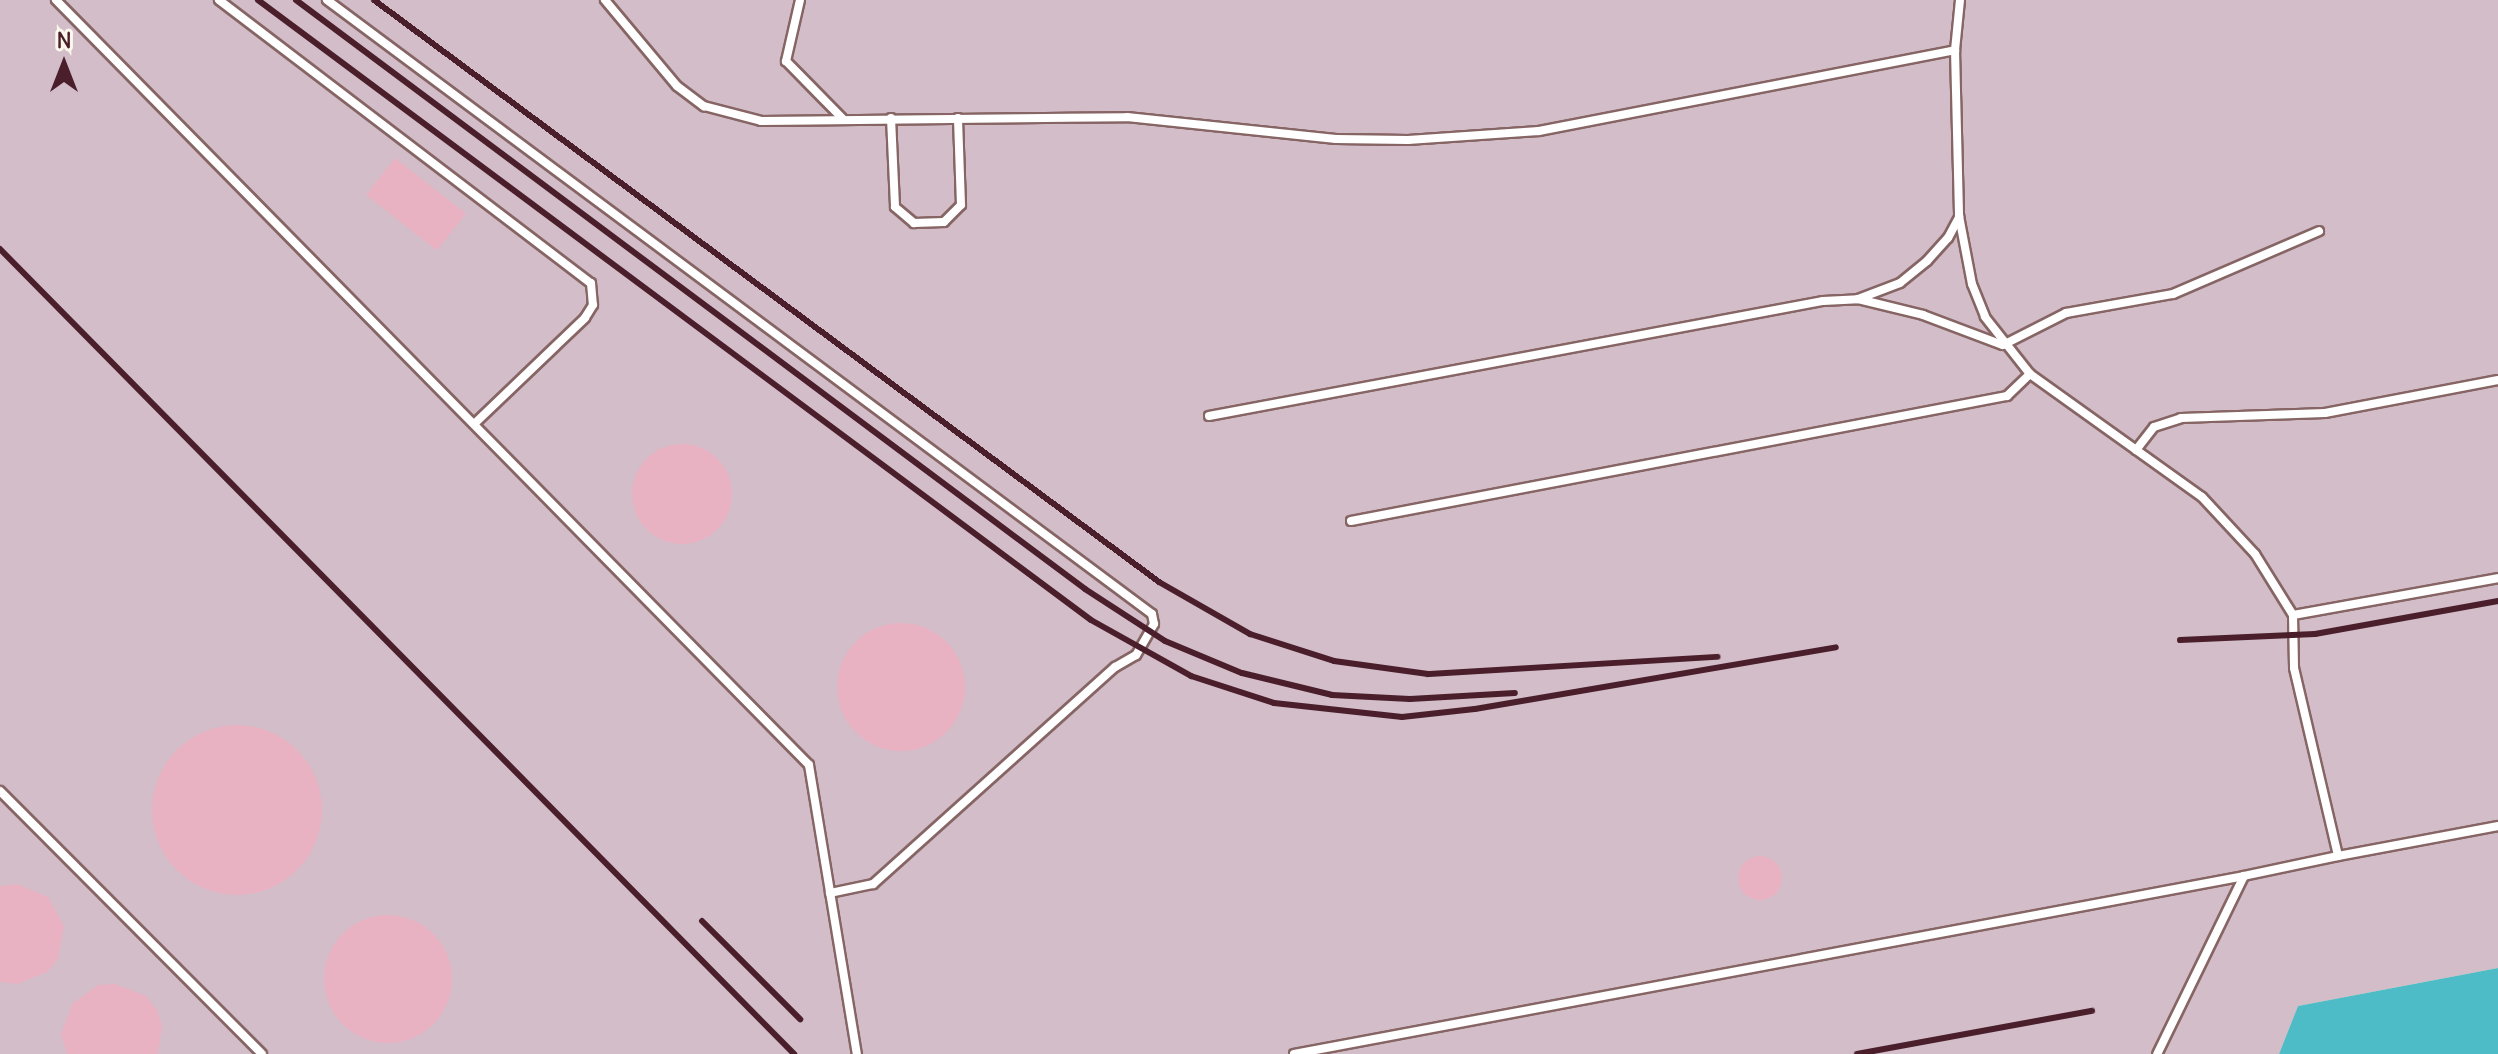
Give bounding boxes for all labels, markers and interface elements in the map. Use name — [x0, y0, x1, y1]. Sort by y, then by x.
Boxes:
north arrow — [24, 24, 104, 104]
text: N — [56, 26, 72, 54]

